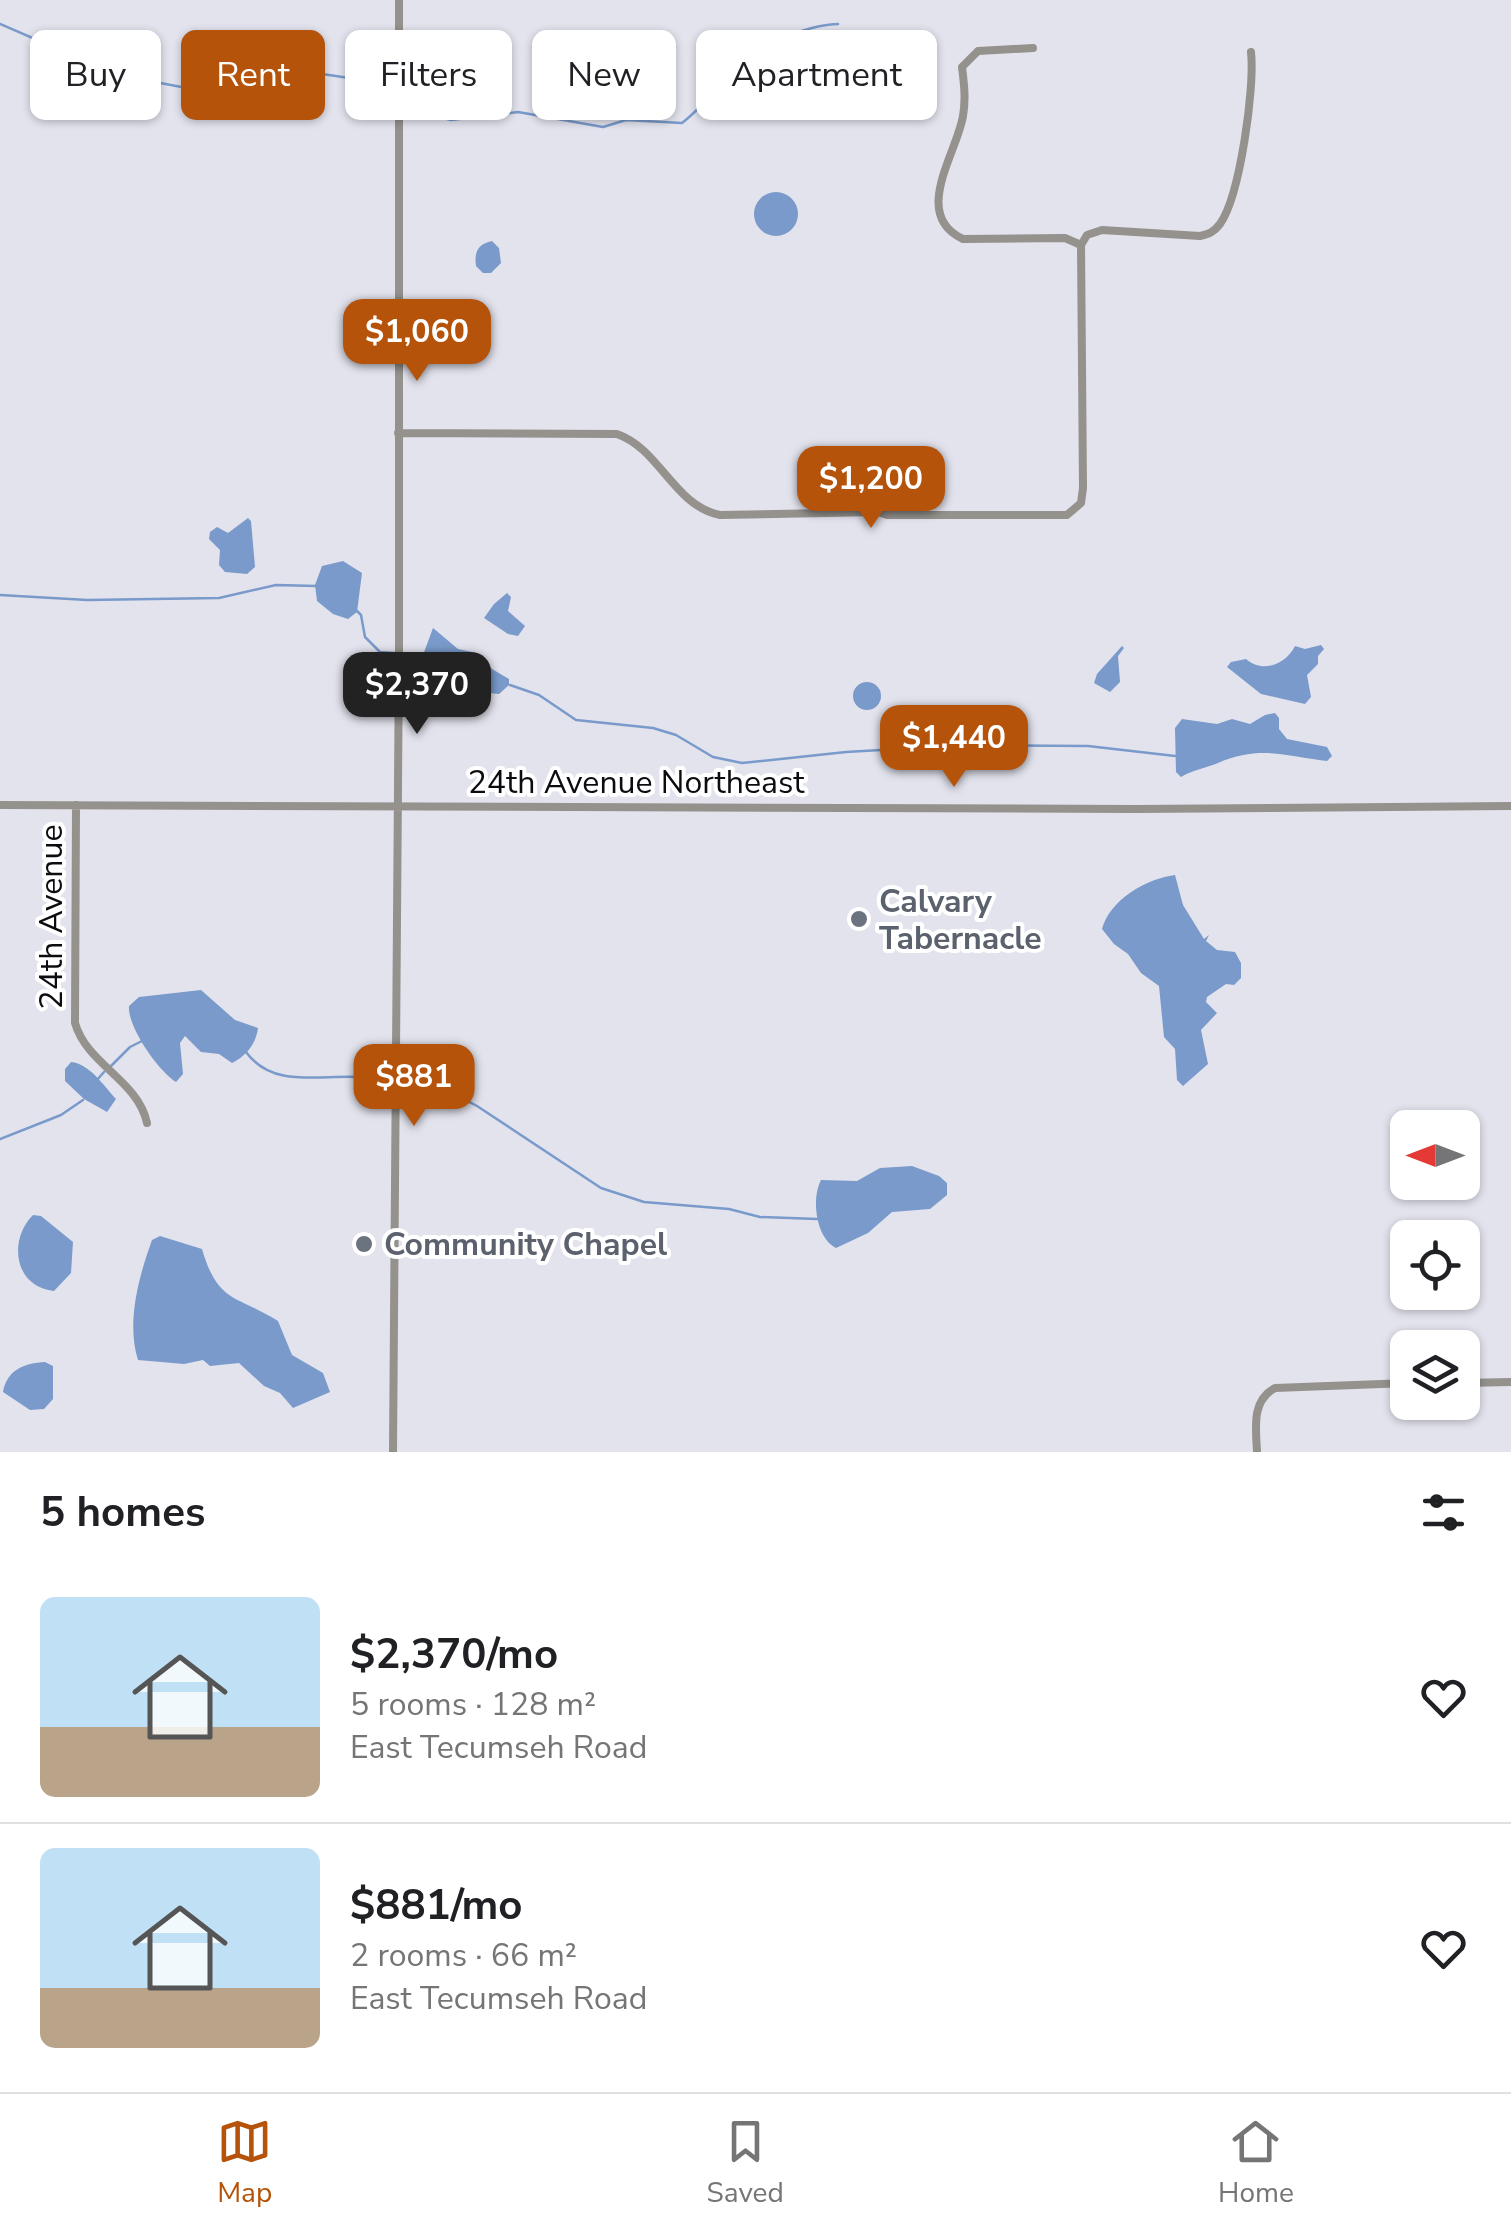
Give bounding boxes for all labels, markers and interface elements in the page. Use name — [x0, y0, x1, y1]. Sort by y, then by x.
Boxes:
chip: Buy — [30, 30, 161, 120]
chip: Rent — [181, 30, 325, 120]
chip: Filters — [345, 30, 512, 120]
chip: New — [532, 30, 676, 120]
chip: Apartment — [696, 30, 937, 120]
pin: $1,060 — [336, 299, 498, 384]
text: $1,060 — [365, 310, 469, 353]
pin: $1,200 — [790, 446, 952, 531]
text: $1,200 — [819, 457, 923, 500]
pin: $2,370 — [336, 652, 498, 737]
text: $2,370 — [365, 663, 469, 706]
pin: $1,440 — [873, 705, 1035, 790]
text: $1,440 — [902, 716, 1006, 759]
street label: 24th Avenue Northeast — [468, 761, 805, 804]
street label: 24th Avenue — [30, 825, 73, 1009]
place label: Calvary Tabernacle — [879, 880, 1042, 960]
marker: Calvary Tabernacle — [848, 908, 870, 930]
pin: $881 — [355, 1044, 473, 1129]
text: $881 — [376, 1055, 452, 1098]
north arrow — [1390, 1110, 1480, 1200]
map controls — [1390, 1110, 1480, 1420]
button: locate — [1390, 1220, 1480, 1310]
place label: Community Chapel — [384, 1223, 667, 1266]
marker: Community Chapel — [353, 1233, 375, 1255]
button: layers — [1390, 1330, 1480, 1420]
text: 5 homes — [40, 1484, 205, 1541]
icon: filters — [1416, 1485, 1471, 1540]
text: $2,370/mo — [350, 1626, 558, 1683]
icon: home — [120, 1637, 240, 1757]
icon: heart — [1416, 1670, 1471, 1725]
text: 5 rooms · 128 m² — [350, 1683, 596, 1726]
text: East Tecumseh Road — [350, 1726, 647, 1769]
text: $881/mo — [350, 1877, 522, 1934]
icon: home — [120, 1888, 240, 2008]
icon: heart — [1416, 1921, 1471, 1976]
text: 2 rooms · 66 m² — [350, 1934, 577, 1977]
text: East Tecumseh Road — [350, 1977, 647, 2020]
tab: Map — [217, 2114, 272, 2212]
tab: Saved — [706, 2114, 784, 2212]
tab: Home — [1218, 2114, 1294, 2212]

